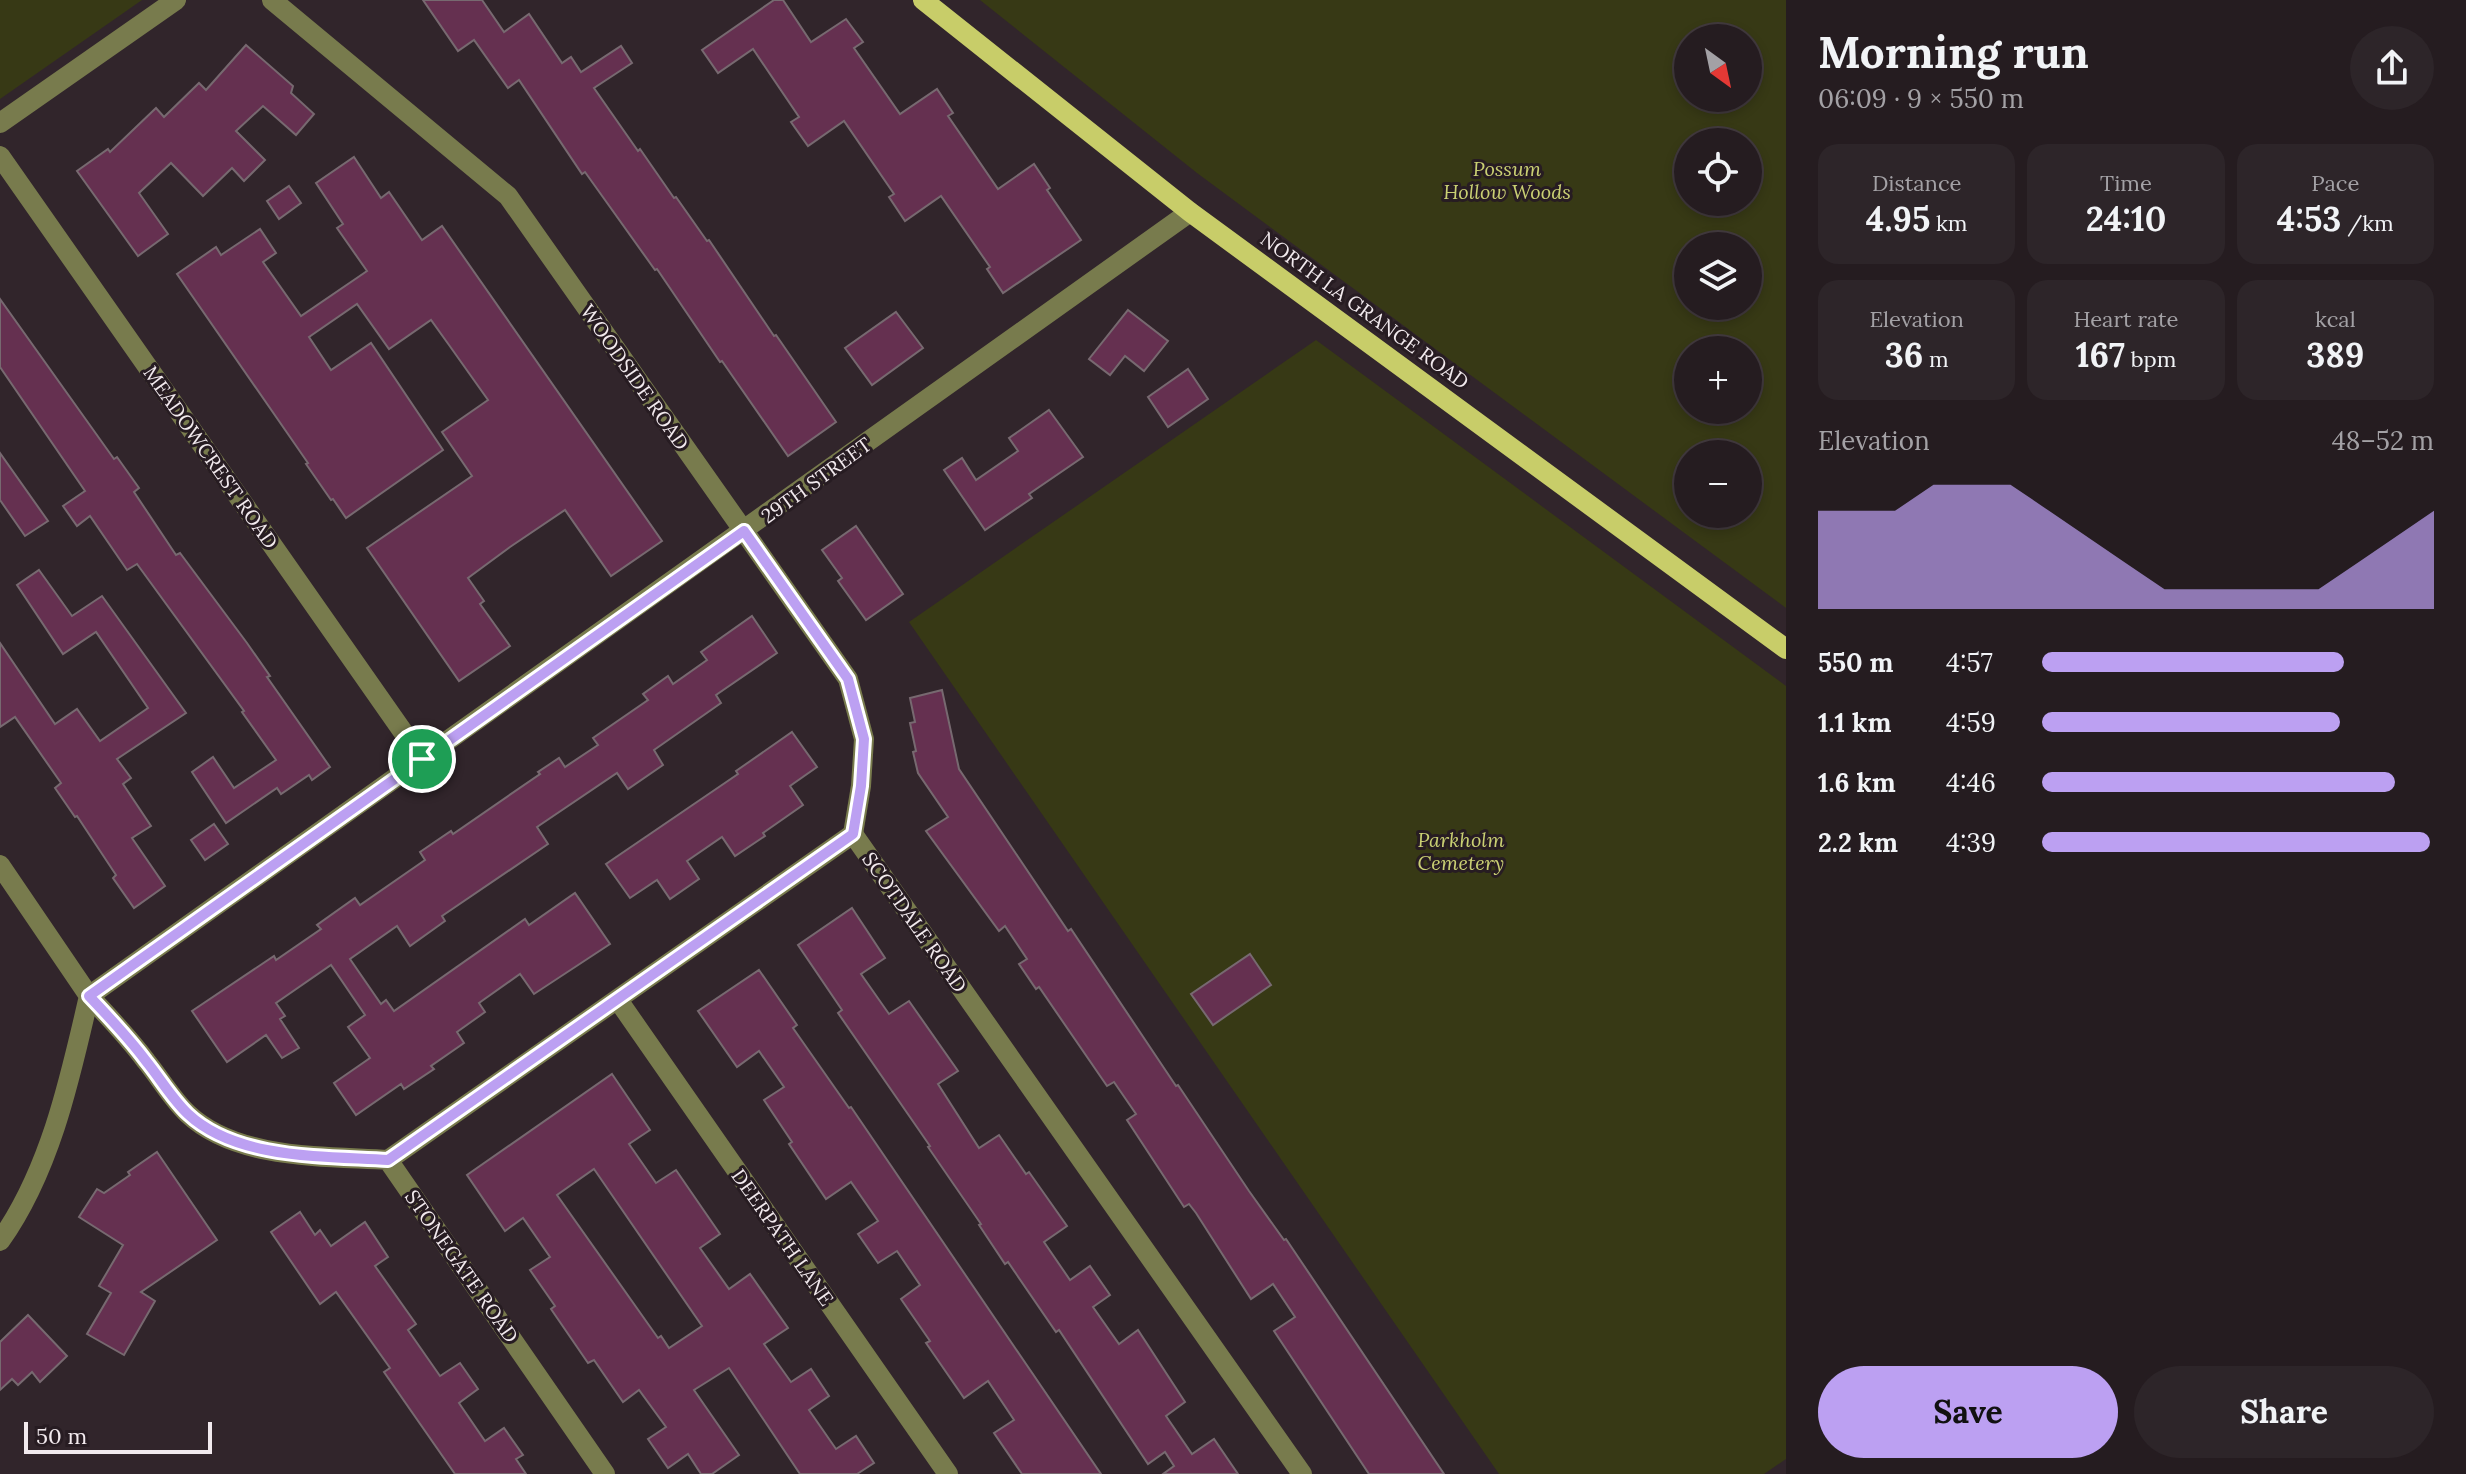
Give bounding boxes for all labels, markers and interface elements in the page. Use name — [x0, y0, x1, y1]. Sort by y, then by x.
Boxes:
north arrow — [1674, 24, 1762, 112]
map controls — [1674, 24, 1762, 528]
text: Morning run — [1818, 24, 2089, 80]
button: share — [2350, 26, 2434, 110]
text: 06:09 · 9 × 550 m — [1818, 82, 2024, 115]
button: locate — [1674, 128, 1762, 216]
park label: Possum Hollow Woods — [1443, 156, 1571, 204]
text: Distance — [1872, 169, 1961, 197]
text: Time — [2100, 169, 2152, 197]
text: Pace — [2311, 169, 2359, 197]
text: 4.95 — [1866, 197, 1930, 240]
text: 24:10 — [2086, 197, 2166, 240]
text: 4:53 — [2277, 197, 2341, 240]
text: km — [1930, 209, 1968, 237]
text: /km — [2341, 209, 2394, 237]
street label: NORTH LA GRANGE ROAD — [1256, 226, 1474, 394]
button: layers — [1674, 232, 1762, 320]
street label: WOODSIDE ROAD — [575, 299, 695, 455]
text: Elevation — [1869, 305, 1964, 333]
text: Heart rate — [2074, 305, 2178, 333]
text: kcal — [2315, 305, 2356, 333]
text: 36 — [1885, 333, 1923, 376]
text: 167 — [2076, 333, 2125, 376]
text: 389 — [2306, 333, 2364, 376]
button: + — [1674, 336, 1762, 424]
text: m — [1923, 345, 1949, 373]
text: bpm — [2125, 345, 2176, 373]
street label: MEADOWCREST ROAD — [138, 361, 284, 553]
text: Elevation — [1818, 424, 1930, 457]
text: 48–52 m — [2332, 424, 2434, 457]
street label: 29TH STREET — [756, 431, 876, 528]
button: − — [1674, 440, 1762, 528]
text: 550 m — [1818, 646, 1893, 679]
text: 4:57 — [1946, 646, 1993, 679]
text: 1.1 km — [1818, 706, 1891, 739]
text: 4:59 — [1946, 706, 1996, 739]
pin — [388, 725, 456, 793]
icon: arrive — [400, 737, 444, 781]
text: 1.6 km — [1818, 766, 1896, 799]
text: 4:46 — [1946, 766, 1996, 799]
text: 2.2 km — [1818, 826, 1898, 859]
text: 4:39 — [1946, 826, 1996, 859]
park label: Parkholm Cemetery — [1418, 827, 1505, 875]
street label: SCOTDALE ROAD — [857, 847, 973, 997]
street label: DEERPATH LANE — [726, 1164, 840, 1310]
street label: STONEGATE ROAD — [400, 1185, 524, 1347]
button: Save — [1818, 1366, 2118, 1458]
button: Share — [2134, 1366, 2434, 1458]
scale bar — [24, 1418, 212, 1454]
text: 50 m — [36, 1422, 87, 1450]

